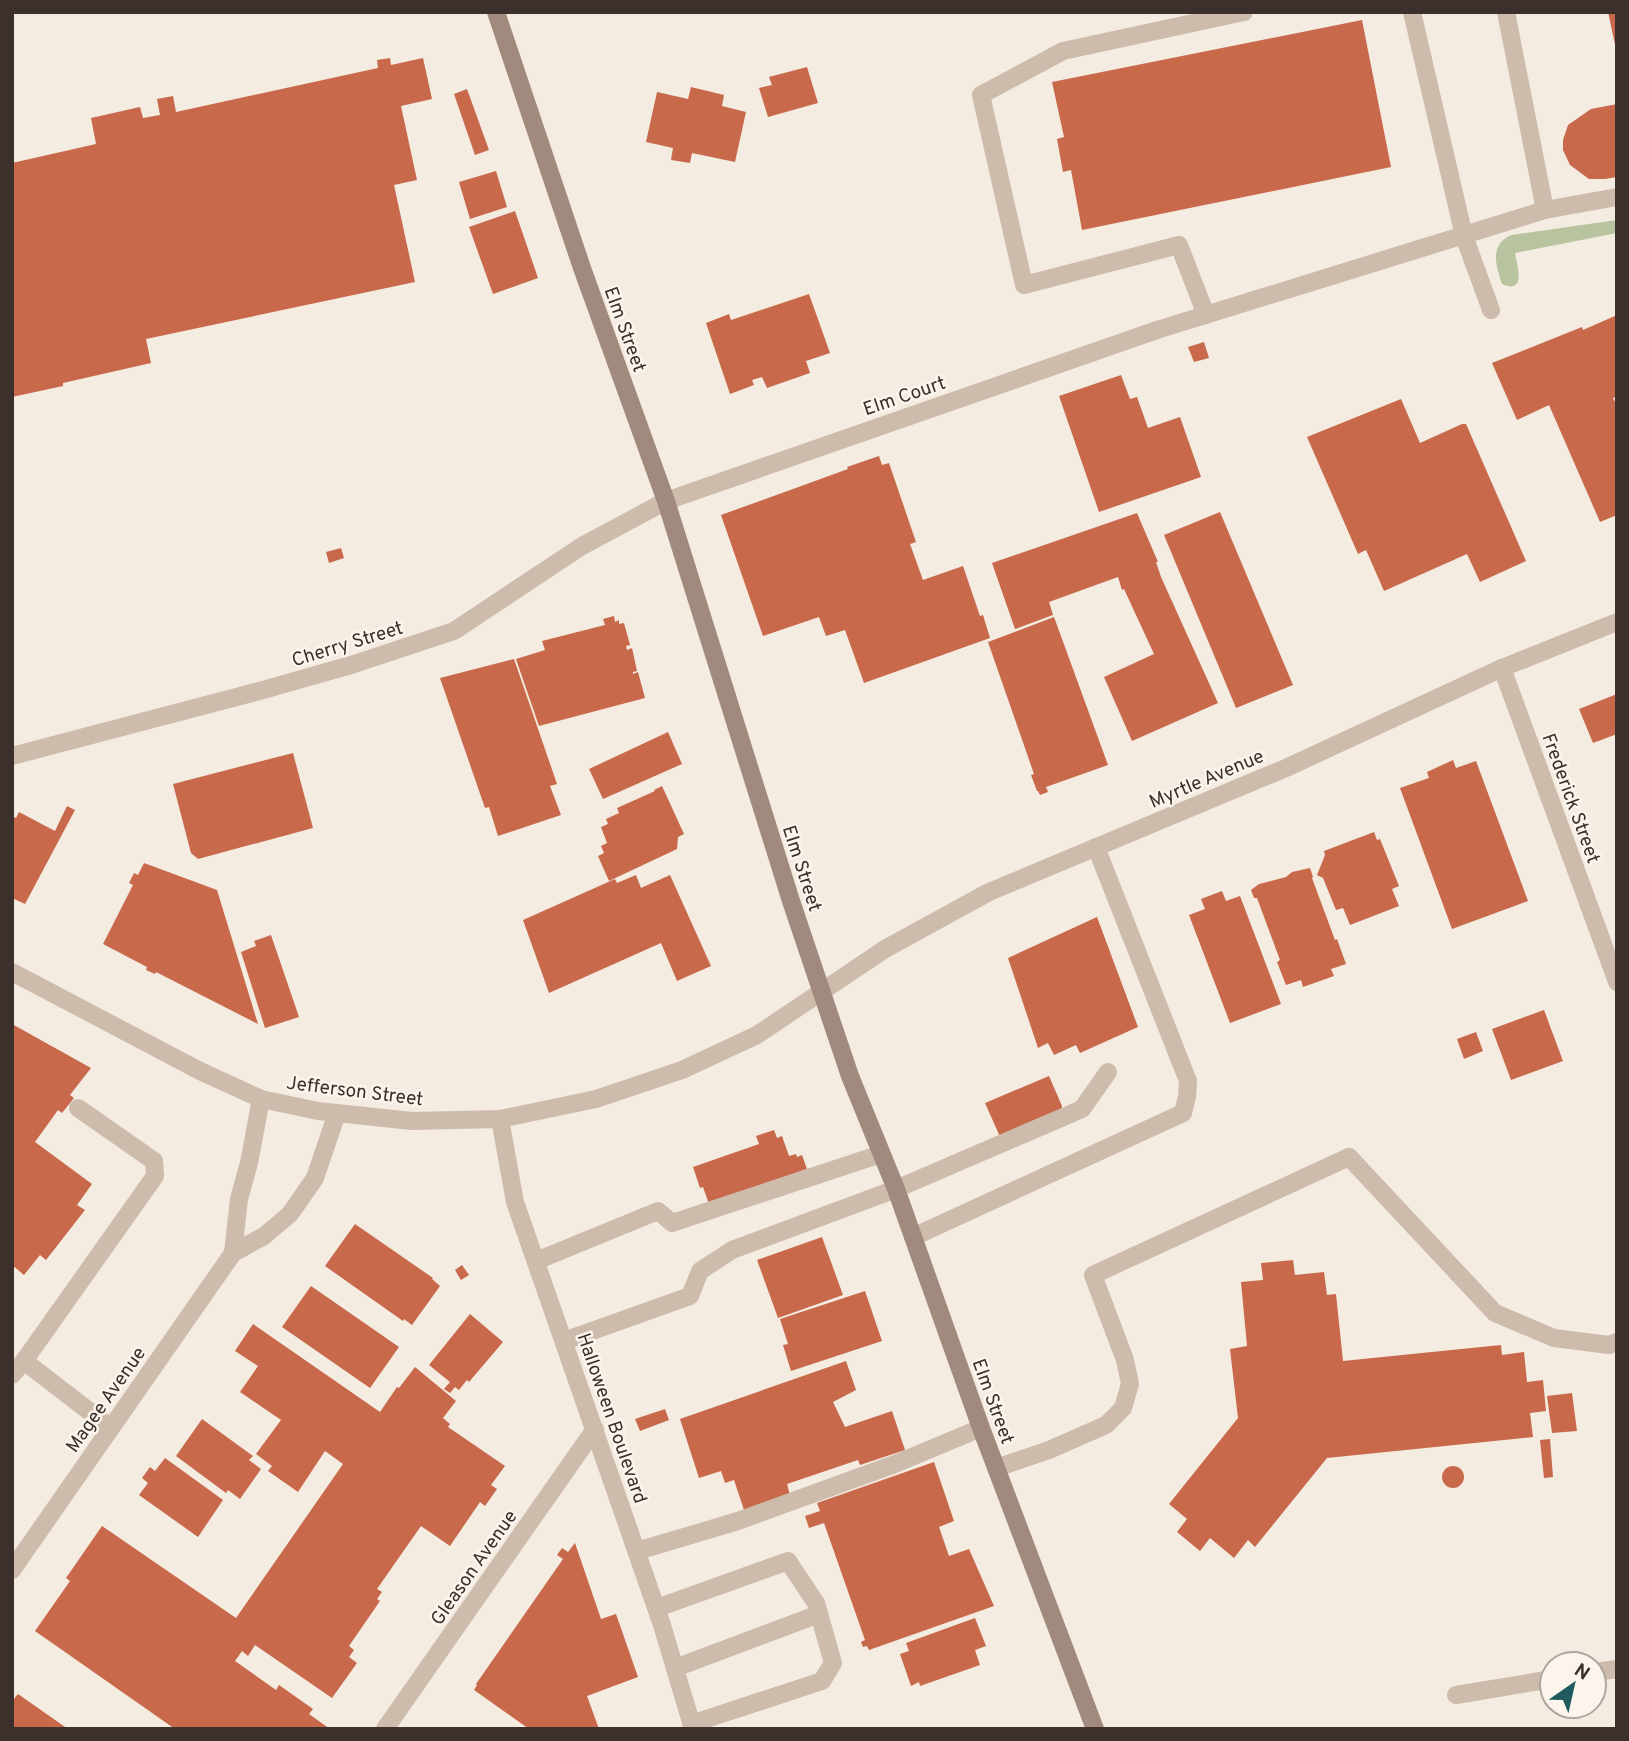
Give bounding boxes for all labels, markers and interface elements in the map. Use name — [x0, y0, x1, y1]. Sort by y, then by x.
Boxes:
street label: Elm Street — [598, 284, 651, 376]
street label: Elm Court — [860, 372, 949, 422]
street label: Cherry Street — [289, 617, 406, 673]
street label: Frederick Street — [1536, 731, 1605, 867]
street label: Myrtle Avenue — [1146, 745, 1268, 815]
street label: Elm Street — [776, 822, 826, 915]
street label: Jefferson Street — [285, 1072, 425, 1112]
street label: Halloween Boulevard — [571, 1330, 652, 1507]
street label: Magee Avenue — [61, 1343, 152, 1458]
street label: Elm Street — [966, 1356, 1019, 1448]
street label: Gleason Avenue — [426, 1506, 523, 1630]
north arrow — [1538, 1650, 1608, 1720]
text: N — [1569, 1659, 1594, 1686]

